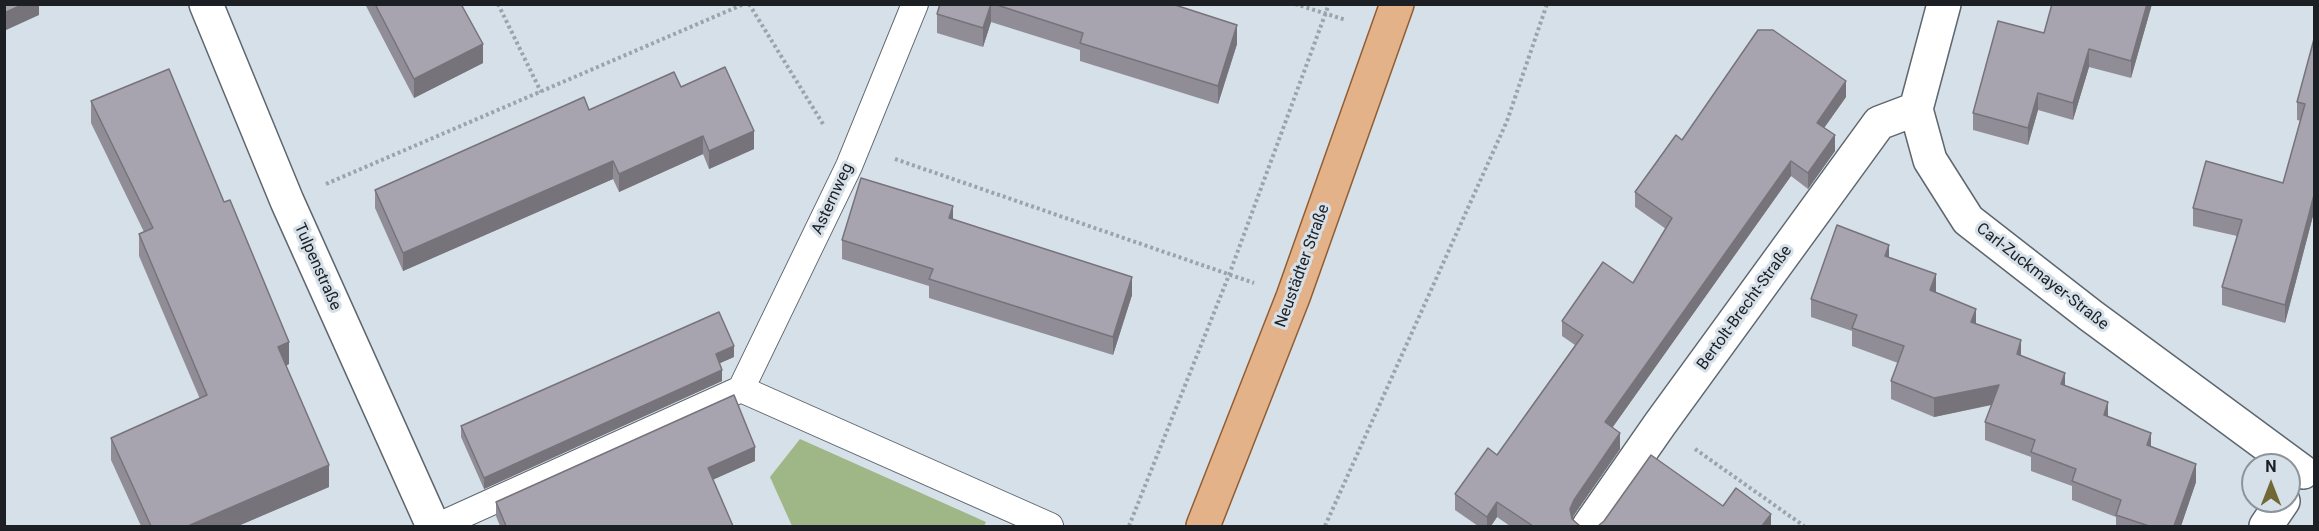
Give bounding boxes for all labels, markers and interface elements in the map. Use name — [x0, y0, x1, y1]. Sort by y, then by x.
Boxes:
street label: Asternweg — [808, 160, 858, 238]
street label: Neustädter Straße — [1272, 202, 1334, 330]
street label: Carl-Zuckmayer-Straße — [1972, 219, 2112, 335]
street label: Tulpenstraße — [289, 221, 345, 313]
street label: Bertolt-Brecht-Straße — [1693, 242, 1797, 374]
north arrow — [2241, 453, 2301, 513]
text: N — [2265, 457, 2277, 476]

